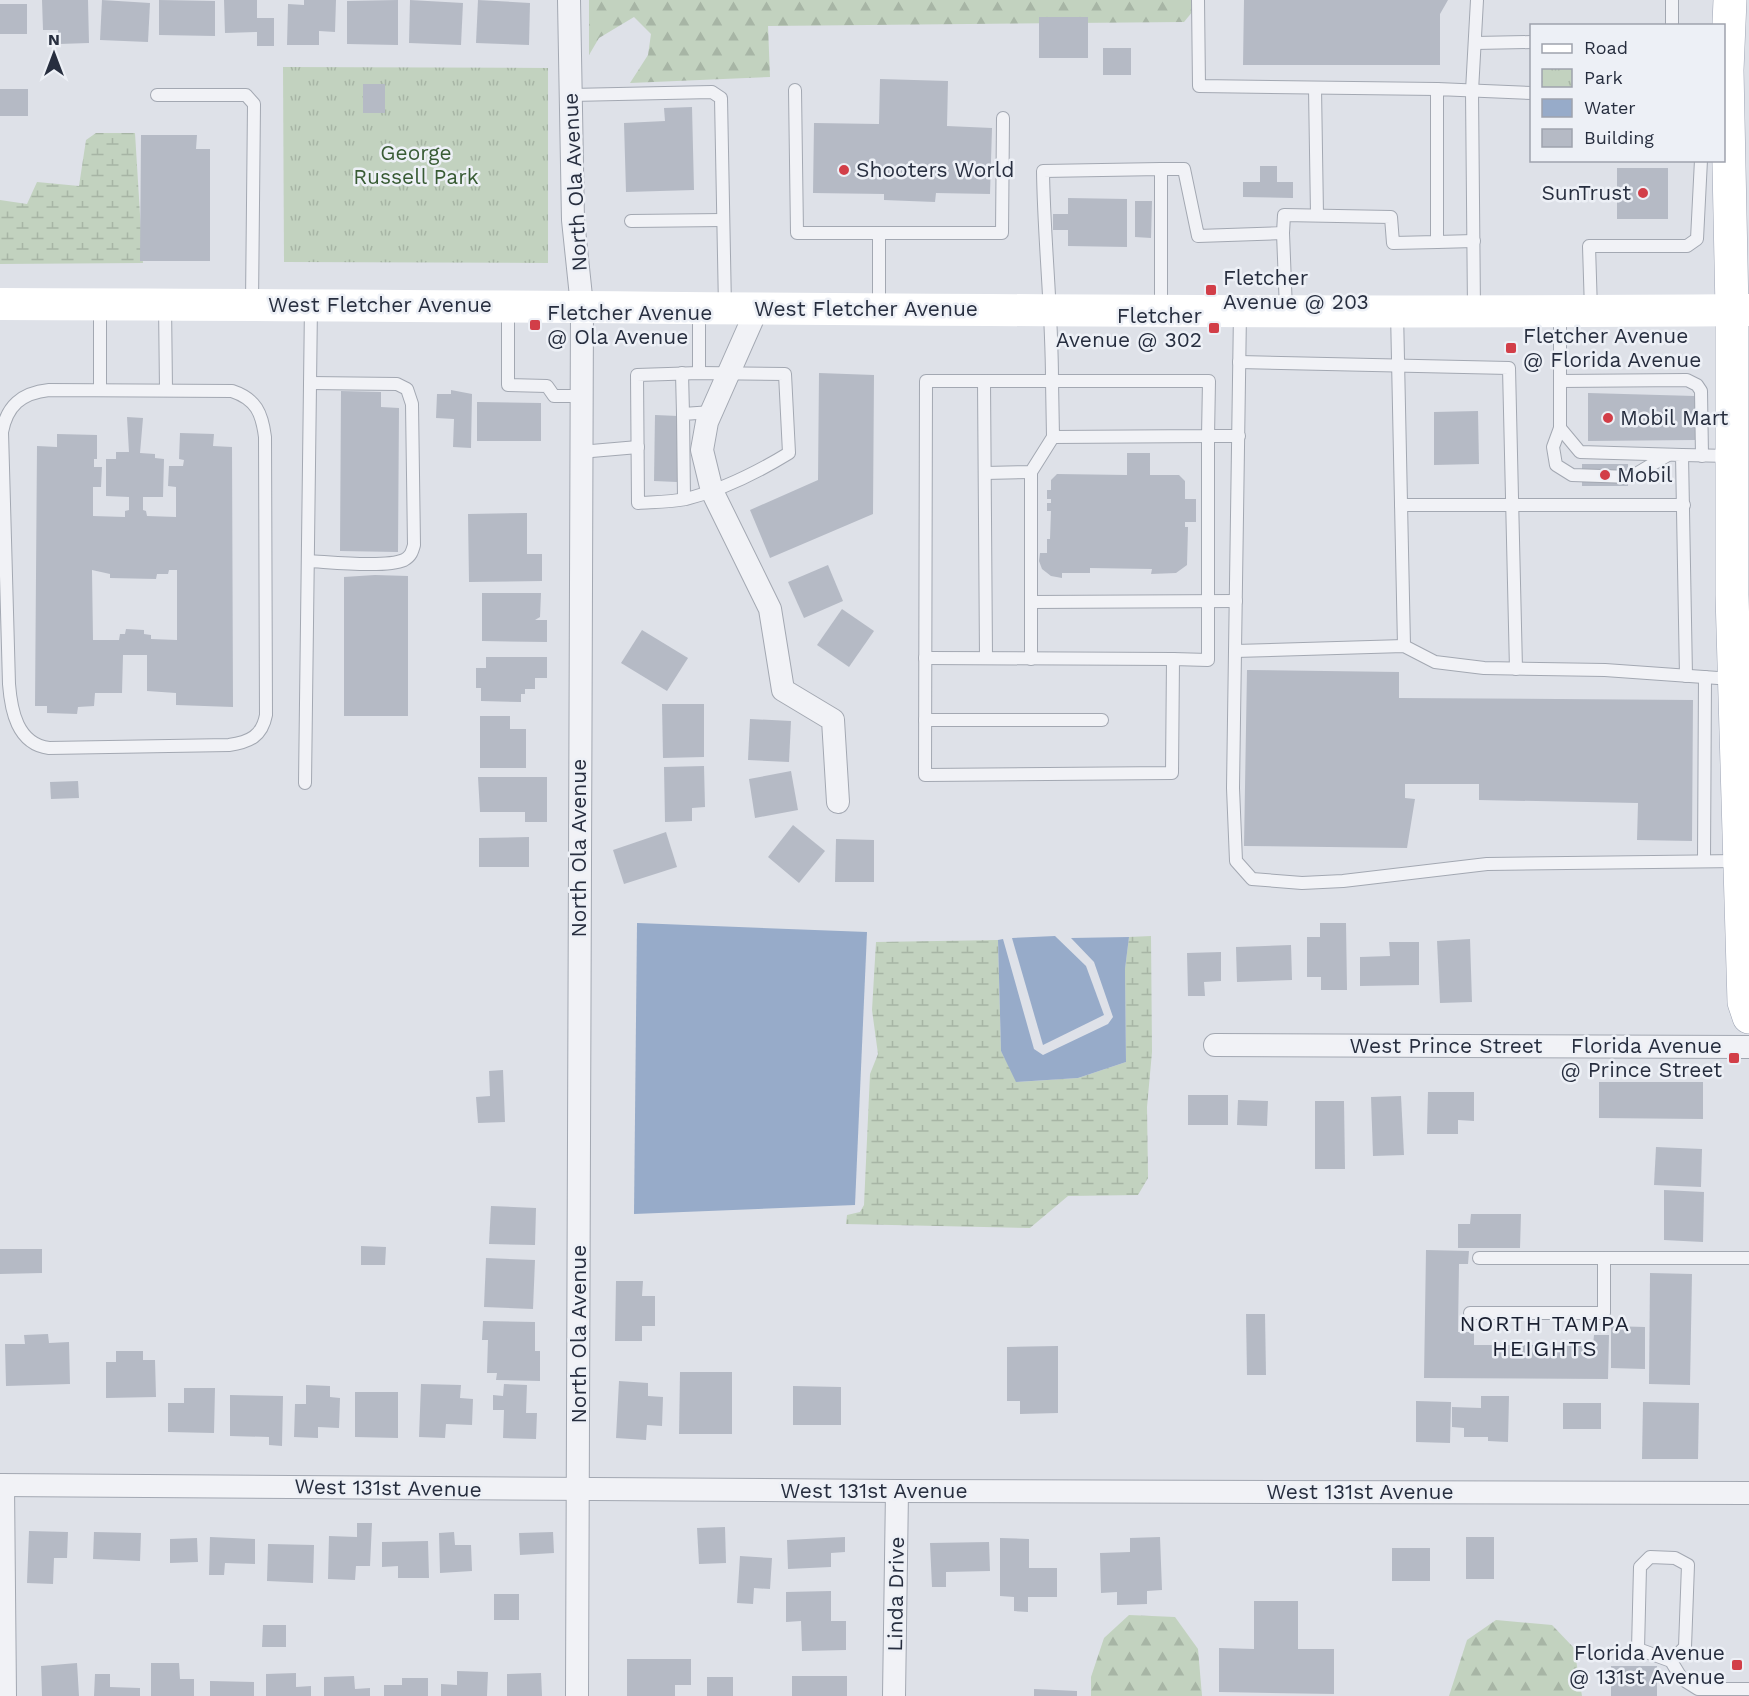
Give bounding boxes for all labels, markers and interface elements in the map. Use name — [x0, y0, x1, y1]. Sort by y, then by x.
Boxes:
north arrow — [24, 24, 84, 84]
legend — [1530, 24, 1725, 162]
text: N — [48, 30, 60, 49]
text: Road — [1584, 37, 1628, 58]
text: Park — [1584, 67, 1623, 88]
street label: North Ola Avenue — [557, 92, 592, 272]
text: Water — [1584, 97, 1636, 118]
text: Building — [1584, 127, 1654, 148]
park label: George Russell Park — [353, 140, 479, 189]
place label: Shooters World — [856, 157, 1014, 182]
marker: Shooters World — [837, 163, 851, 177]
place label: SunTrust — [1541, 180, 1631, 205]
marker: SunTrust — [1636, 186, 1650, 200]
place label: Fletcher Avenue @ 203 — [1223, 265, 1369, 314]
marker: Fletcher Avenue @ 203 — [1204, 283, 1218, 297]
street label: West Fletcher Avenue — [268, 292, 492, 317]
street label: West Fletcher Avenue — [754, 296, 978, 321]
place label: Fletcher Avenue @ Ola Avenue — [547, 300, 712, 349]
place label: Fletcher Avenue @ 302 — [1056, 303, 1202, 352]
marker: Fletcher Avenue @ Ola Avenue — [528, 318, 542, 332]
marker: Fletcher Avenue @ 302 — [1207, 321, 1221, 335]
place label: Fletcher Avenue @ Florida Avenue — [1523, 323, 1701, 372]
marker: Fletcher Avenue @ Florida Avenue — [1504, 341, 1518, 355]
place label: Mobil Mart — [1620, 405, 1729, 430]
marker: Mobil Mart — [1601, 411, 1615, 425]
place label: Mobil — [1617, 462, 1673, 487]
marker: Mobil — [1598, 468, 1612, 482]
street label: North Ola Avenue — [566, 759, 591, 937]
street label: West Prince Street — [1350, 1033, 1543, 1058]
place label: Florida Avenue @ Prince Street — [1561, 1033, 1722, 1082]
marker: Florida Avenue @ Prince Street — [1727, 1051, 1741, 1065]
street label: North Ola Avenue — [566, 1245, 591, 1423]
district label: NORTH TAMPA HEIGHTS — [1459, 1311, 1631, 1361]
street label: West 131st Avenue — [294, 1473, 482, 1502]
street label: West 131st Avenue — [780, 1478, 968, 1503]
street label: West 131st Avenue — [1266, 1479, 1454, 1504]
street label: Linda Drive — [882, 1536, 909, 1652]
place label: Florida Avenue @ 131st Avenue — [1569, 1640, 1725, 1689]
marker: Florida Avenue @ 131st Avenue — [1730, 1658, 1744, 1672]

